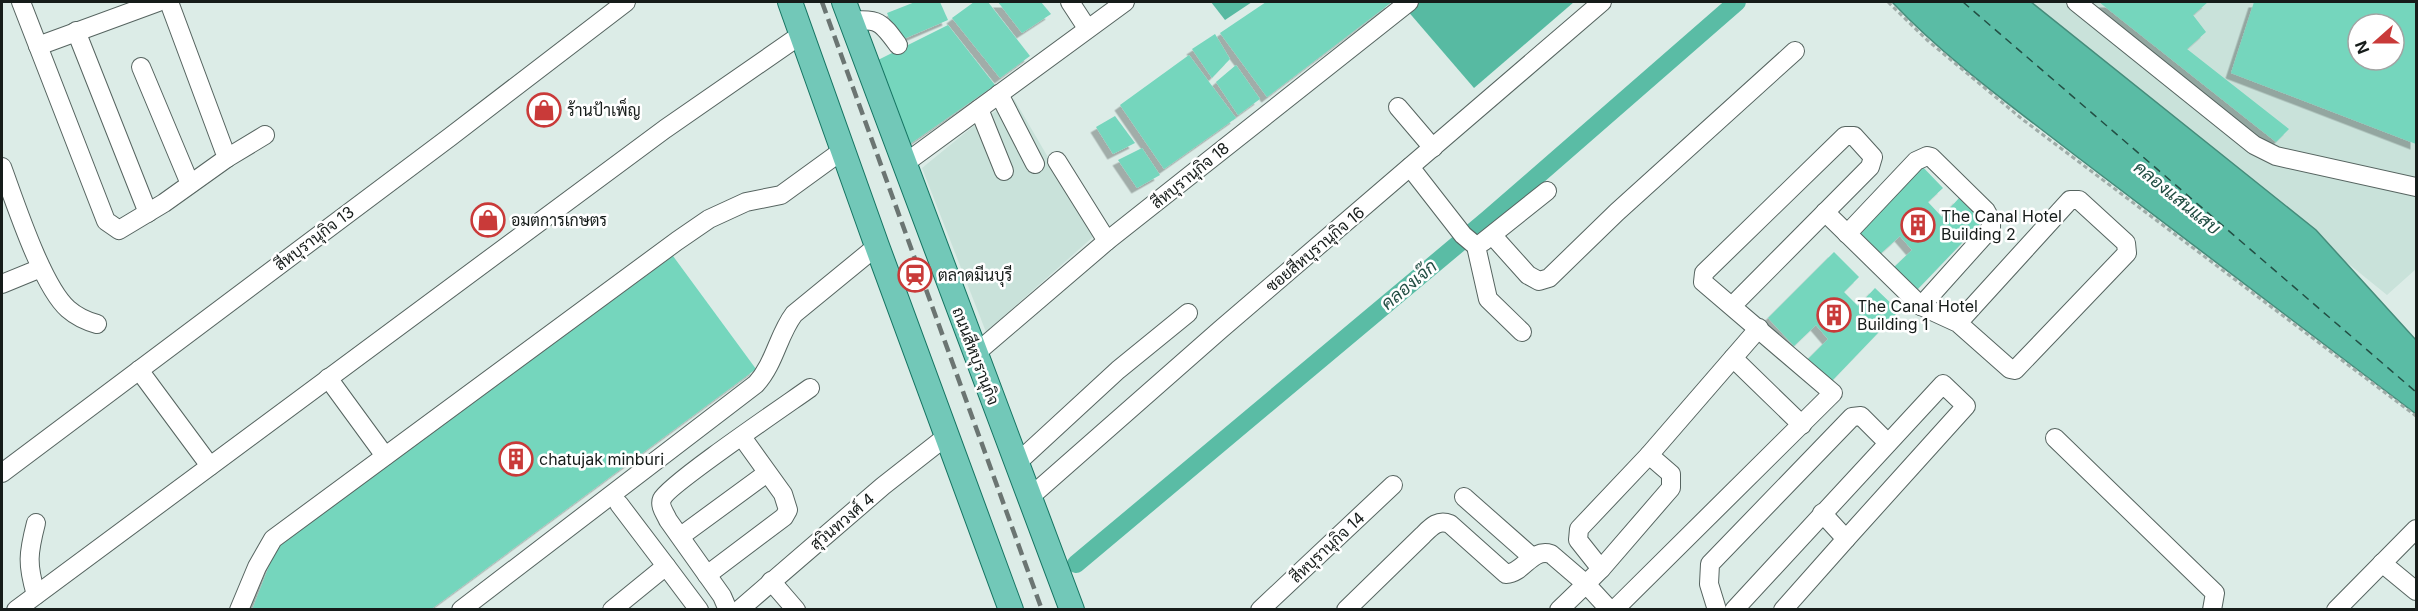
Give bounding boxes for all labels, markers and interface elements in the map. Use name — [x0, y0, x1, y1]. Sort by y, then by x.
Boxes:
north arrow — [2346, 12, 2406, 72]
text: N — [2350, 38, 2374, 57]
shop icon: ร้านป้าเพ็ญ — [526, 92, 562, 128]
place label: ร้านป้าเพ็ญ — [567, 97, 641, 120]
street label: สีหบุรานุกิจ 18 — [1146, 137, 1234, 214]
water label: คลองแสนแสบ — [2130, 156, 2225, 239]
street label: สีหบุรานุกิจ 13 — [270, 201, 359, 276]
street label: ซอยสีหบุรานุกิจ 16 — [1261, 201, 1370, 298]
shop icon: อมตการเกษตร — [470, 202, 506, 238]
place label: The Canal Hotel Building 2 — [1941, 206, 2062, 244]
building icon: The Canal Hotel Building 2 — [1900, 207, 1936, 243]
place label: อมตการเกษตร — [511, 210, 607, 230]
water label: คลองเจ๊ก — [1376, 255, 1441, 314]
station icon: ตลาดมีนบุรี — [897, 257, 933, 293]
place label: ตลาดมีนบุรี — [938, 264, 1013, 287]
place label: The Canal Hotel Building 1 — [1857, 296, 1978, 334]
building icon: The Canal Hotel Building 1 — [1816, 297, 1852, 333]
street label: ถนนสีหบุรานุกิจ — [946, 304, 1005, 409]
building icon: chatujak minburi — [498, 441, 534, 477]
place label: chatujak minburi — [539, 449, 664, 469]
street label: สุวินทวงศ์ 4 — [804, 487, 880, 555]
street label: สีหบุรานุกิจ 14 — [1285, 507, 1370, 588]

